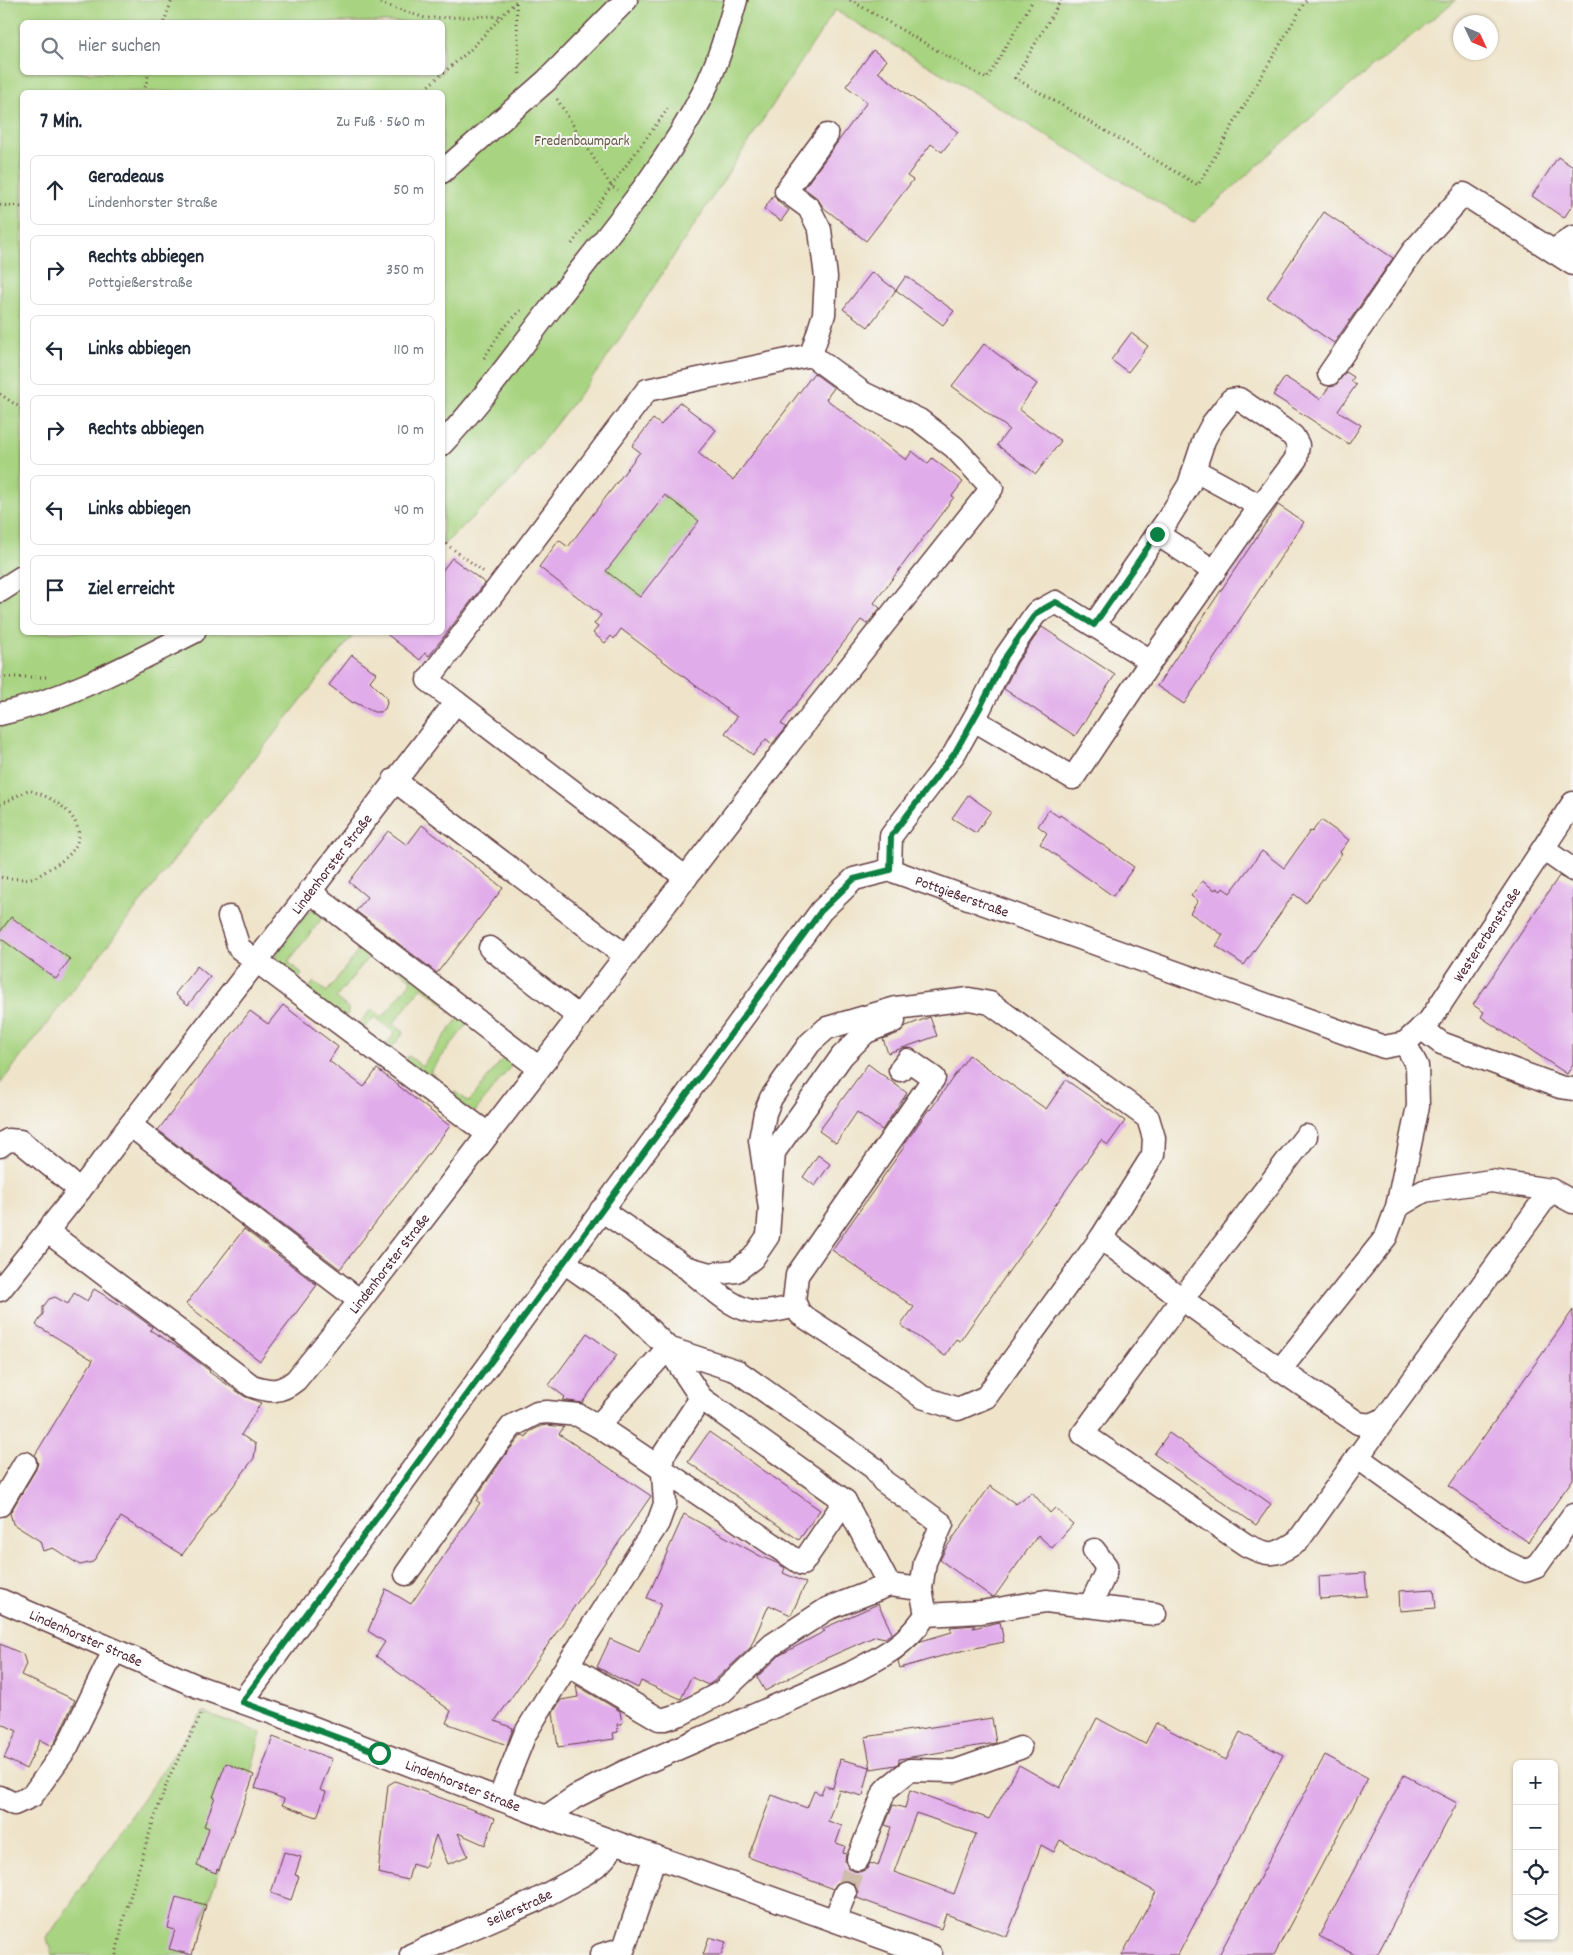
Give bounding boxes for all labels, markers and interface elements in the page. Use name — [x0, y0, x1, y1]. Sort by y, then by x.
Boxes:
north arrow — [1453, 15, 1498, 60]
search box — [20, 20, 445, 75]
icon: search — [38, 34, 66, 62]
text: Hier suchen — [78, 34, 161, 61]
text: 7 Min. — [40, 108, 82, 138]
text: Zu Fuß · 560 m — [336, 111, 425, 134]
park label: Fredenbaumpark — [534, 131, 630, 153]
text: Geradeaus — [88, 165, 164, 192]
icon: ahead — [41, 176, 69, 204]
text: 50 m — [393, 179, 424, 202]
text: Lindenhorster Straße — [88, 192, 218, 215]
text: Rechts abbiegen — [88, 245, 204, 272]
icon: right — [41, 256, 69, 284]
text: 350 m — [386, 259, 424, 282]
text: Pottgießerstraße — [88, 272, 192, 295]
icon: left — [41, 336, 69, 364]
text: Links abbiegen — [88, 337, 191, 364]
text: 110 m — [394, 339, 424, 362]
icon: right — [41, 416, 69, 444]
text: Rechts abbiegen — [88, 417, 204, 444]
text: 10 m — [397, 419, 424, 442]
icon: left — [41, 496, 69, 524]
text: Links abbiegen — [88, 497, 191, 524]
text: 40 m — [394, 499, 424, 522]
route end — [1146, 523, 1169, 546]
icon: arrive — [41, 576, 69, 604]
text: Ziel erreicht — [88, 577, 175, 604]
street label: Lindenhorster Straße — [287, 810, 379, 920]
street label: Pottgießerstraße — [912, 871, 1012, 925]
street label: Westererbenstraße — [1449, 883, 1528, 987]
street label: Lindenhorster Straße — [345, 1209, 437, 1319]
street label: Lindenhorster Straße — [25, 1605, 146, 1674]
route start — [368, 1742, 391, 1765]
street label: Lindenhorster Straße — [402, 1755, 523, 1819]
map controls — [1513, 1760, 1558, 1940]
button: + — [1513, 1760, 1558, 1805]
button: − — [1513, 1805, 1558, 1850]
button: locate — [1513, 1850, 1558, 1895]
street label: Seilerstraße — [483, 1884, 557, 1934]
button: layers — [1513, 1895, 1558, 1940]

